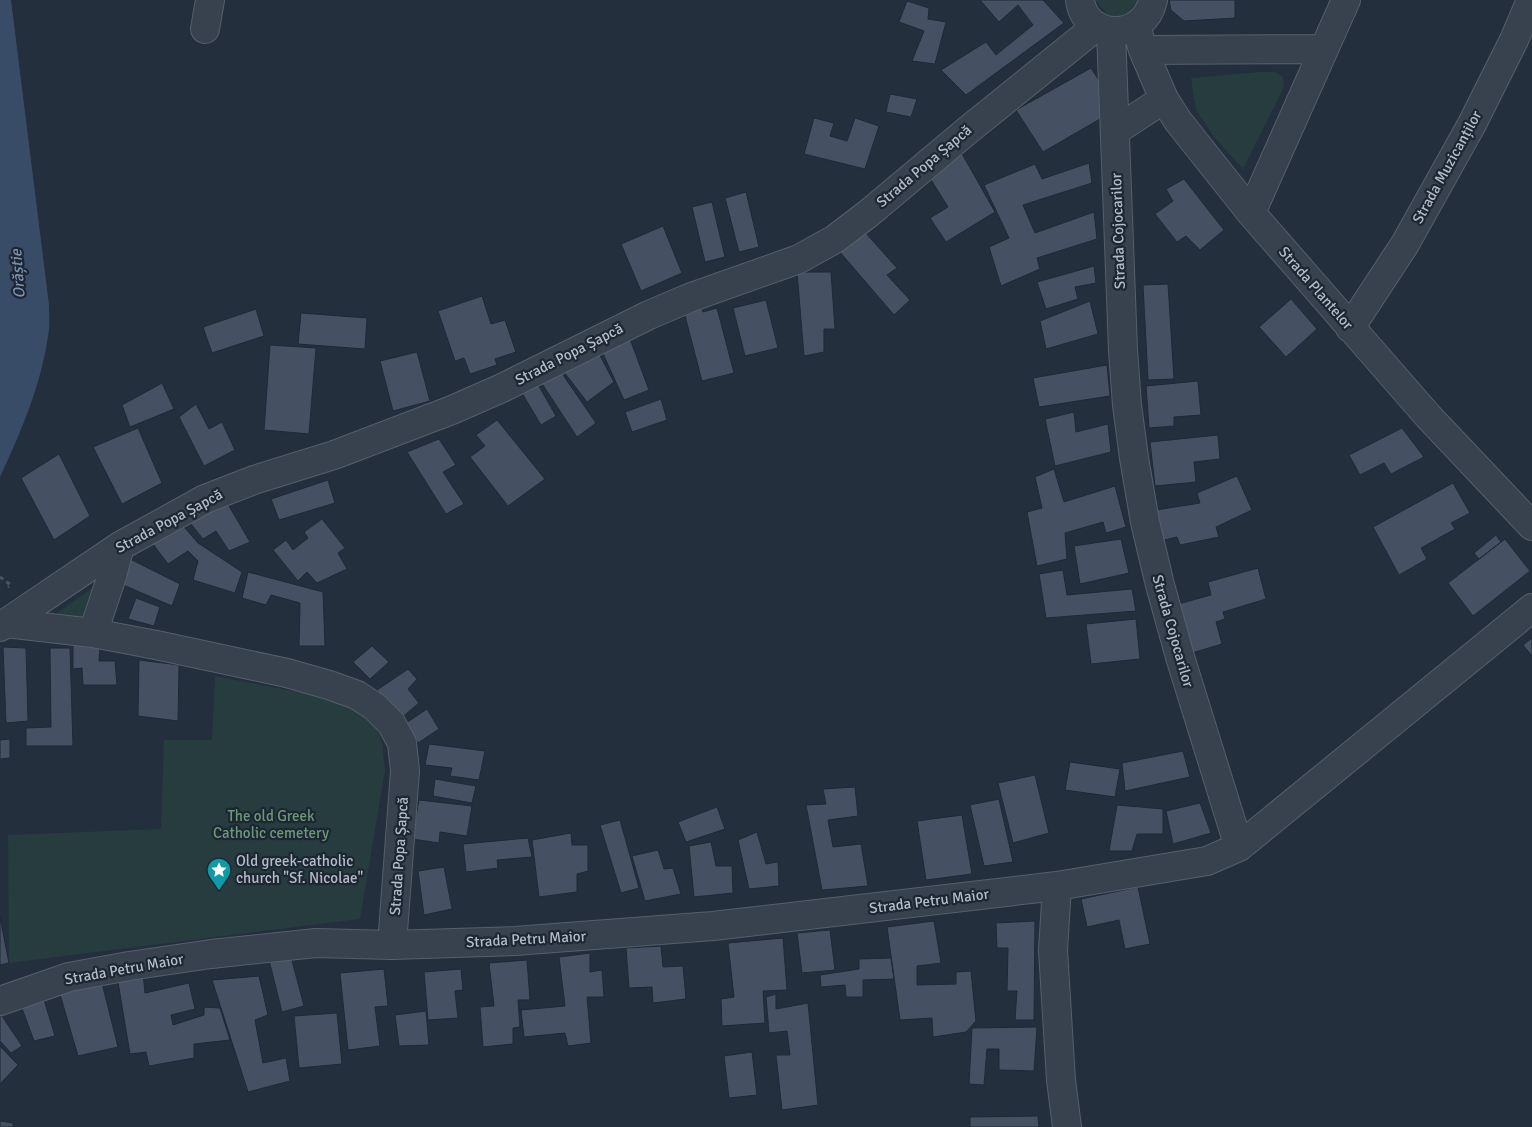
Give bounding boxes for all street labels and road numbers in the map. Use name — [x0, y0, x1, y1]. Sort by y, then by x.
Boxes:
street label: Strada Muzicanților — [1409, 107, 1487, 227]
street label: Strada Popa Șapcă — [873, 121, 975, 211]
street label: Strada Cojocarilor — [1107, 172, 1129, 289]
street label: Strada Plantelor — [1275, 243, 1357, 334]
street label: Strada Popa Șapcă — [512, 319, 626, 389]
street label: Strada Popa Șapcă — [112, 485, 226, 557]
street label: Strada Cojocarilor — [1148, 573, 1198, 690]
street label: Strada Popa Șapcă — [386, 796, 412, 916]
street label: Strada Petru Maior — [868, 885, 990, 917]
street label: Strada Petru Maior — [465, 927, 587, 951]
street label: Strada Petru Maior — [63, 950, 185, 988]

